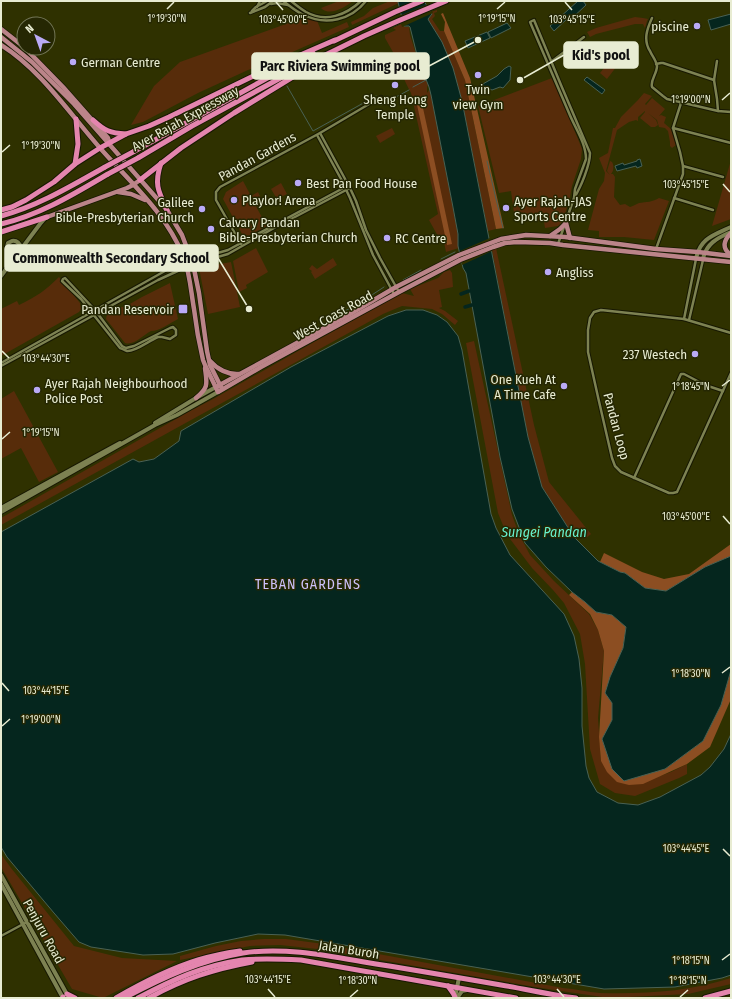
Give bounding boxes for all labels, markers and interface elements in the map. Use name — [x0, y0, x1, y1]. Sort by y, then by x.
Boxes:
text: 1°19'30"N — [148, 13, 186, 25]
text: 1°19'15"N — [478, 13, 516, 25]
text: 103°45'00"E — [259, 14, 307, 26]
text: 103°45'15"E — [549, 14, 595, 26]
north arrow — [16, 16, 56, 56]
place label: piscine — [651, 19, 689, 34]
marker: piscine — [692, 21, 702, 31]
text: N — [23, 22, 37, 36]
callout: Kid's pool — [564, 42, 638, 68]
text: Kid's pool — [572, 47, 630, 64]
callout: Parc Riviera Swimming pool — [252, 53, 429, 79]
place label: German Centre — [81, 55, 160, 70]
marker: German Centre — [68, 57, 78, 67]
text: Parc Riviera Swimming pool — [260, 58, 420, 75]
marker: Twin view Gym — [473, 70, 483, 80]
marker: Sheng Hong Temple — [390, 80, 400, 90]
place label: Twin view Gym — [453, 82, 503, 112]
street label: Ayer Rajah Expressway — [129, 83, 241, 154]
place label: Sheng Hong Temple — [363, 92, 428, 122]
text: 1°19'00"N — [671, 94, 711, 106]
street label: Pandan Gardens — [216, 129, 299, 184]
text: 1°19'30"N — [22, 140, 60, 152]
place label: Best Pan Food House — [306, 176, 417, 191]
marker: Best Pan Food House — [293, 178, 303, 188]
text: 103°45'15"E — [663, 179, 709, 191]
place label: Playlor! Arena — [242, 193, 315, 208]
place label: Ayer Rajah-JAS Sports Centre — [514, 194, 592, 224]
place label: Galilee Bible-Presbyterian Church — [55, 195, 194, 225]
marker: Playlor! Arena — [229, 195, 239, 205]
marker: Ayer Rajah-JAS Sports Centre — [501, 203, 511, 213]
marker: Galilee Bible-Presbyterian Church — [197, 204, 207, 214]
place label: Calvary Pandan Bible-Presbyterian Church — [219, 215, 358, 245]
marker: Calvary Pandan Bible-Presbyterian Church — [206, 224, 216, 234]
place label: RC Centre — [395, 231, 446, 246]
marker: RC Centre — [382, 233, 392, 243]
callout: Commonwealth Secondary School — [5, 245, 218, 271]
text: Commonwealth Secondary School — [13, 250, 210, 267]
place label: Angliss — [556, 265, 594, 280]
marker: Angliss — [543, 267, 553, 277]
street label: West Coast Road — [291, 288, 375, 343]
place label: Pandan Reservoir — [81, 302, 174, 317]
marker: Pandan Reservoir — [177, 303, 189, 315]
place label: 237 Westech — [623, 347, 687, 362]
marker: 237 Westech — [690, 349, 700, 359]
text: 103°44'30"E — [22, 353, 70, 365]
place label: One Kueh At A Time Cafe — [491, 372, 557, 402]
place label: Ayer Rajah Neighbourhood Police Post — [45, 376, 187, 406]
marker: One Kueh At A Time Cafe — [559, 381, 569, 391]
text: 1°18'45"N — [672, 381, 710, 393]
marker: Ayer Rajah Neighbourhood Police Post — [32, 385, 42, 395]
street label: Pandan Loop — [600, 391, 633, 461]
text: 1°19'15"N — [22, 427, 60, 439]
text: 103°45'00"E — [662, 511, 710, 523]
water label: Sungei Pandan — [500, 524, 587, 541]
district label: TEBAN GARDENS — [255, 576, 361, 593]
text: 1°18'30"N — [672, 668, 710, 680]
text: 103°44'15"E — [23, 685, 69, 697]
text: 1°19'00"N — [21, 714, 61, 726]
text: 103°44'45"E — [663, 843, 710, 855]
street label: Penjuru Road — [20, 897, 67, 966]
street label: Jalan Buroh — [318, 937, 380, 962]
text: 1°18'15"N — [672, 955, 710, 967]
text: 103°44'15"E — [245, 974, 291, 986]
text: 103°44'30"E — [533, 974, 581, 986]
text: 1°18'30"N — [339, 975, 377, 987]
text: 1°18'15"N — [669, 975, 707, 987]

